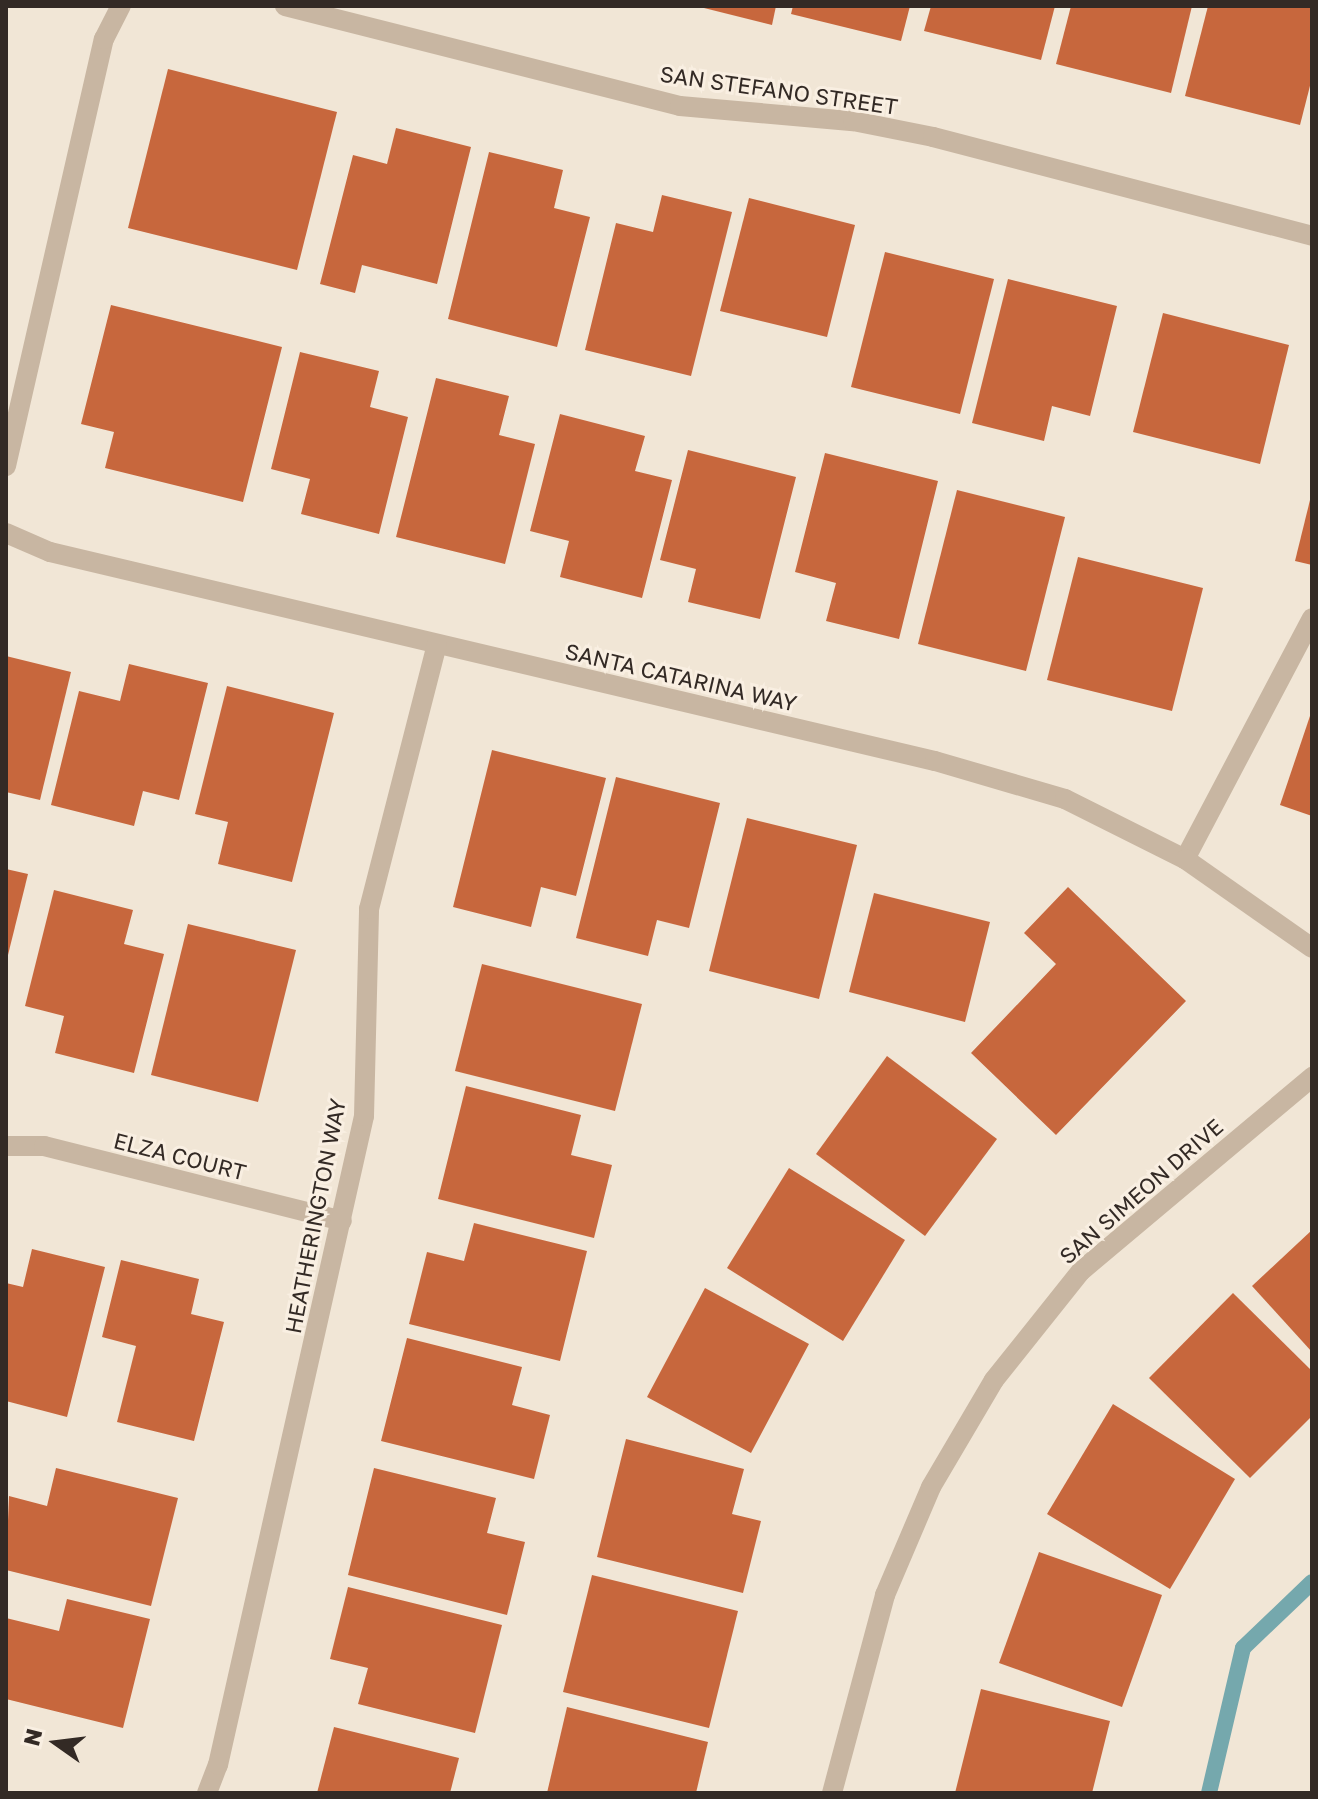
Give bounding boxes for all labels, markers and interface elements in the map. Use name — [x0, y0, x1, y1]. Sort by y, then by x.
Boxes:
street label: SAN STEFANO STREET — [658, 60, 900, 120]
street label: SANTA CATARINA WAY — [563, 638, 799, 716]
street label: HEATHERINGTON WAY — [279, 1096, 351, 1336]
street label: SAN SIMEON DRIVE — [1054, 1113, 1228, 1269]
street label: ELZA COURT — [111, 1127, 249, 1185]
north arrow — [16, 1703, 96, 1783]
text: N — [17, 1726, 47, 1748]

